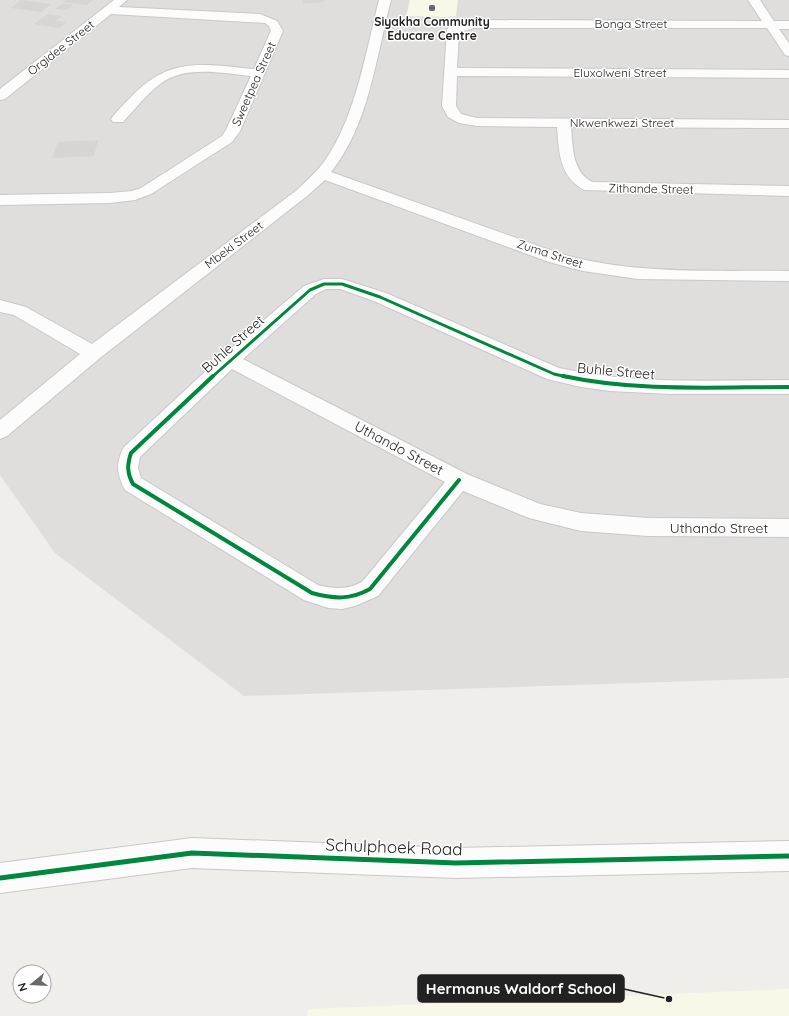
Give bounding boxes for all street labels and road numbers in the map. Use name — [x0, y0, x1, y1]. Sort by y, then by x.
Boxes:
street label: Bonga Street — [595, 16, 667, 31]
street label: Orgidee Street — [24, 17, 97, 78]
street label: Sweetpea Street — [228, 39, 279, 128]
street label: Eluxolweni Street — [573, 65, 667, 80]
street label: Nkwenkwezi Street — [570, 115, 674, 130]
street label: Zithande Street — [608, 180, 694, 197]
street label: Mbeki Street — [202, 218, 266, 271]
street label: Zuma Street — [515, 236, 585, 271]
street label: Buhle Street — [198, 311, 268, 377]
street label: Buhle Street — [576, 359, 656, 383]
street label: Uthando Street — [351, 417, 447, 479]
street label: Uthando Street — [670, 519, 768, 537]
street label: Schulphoek Road — [325, 834, 463, 859]

